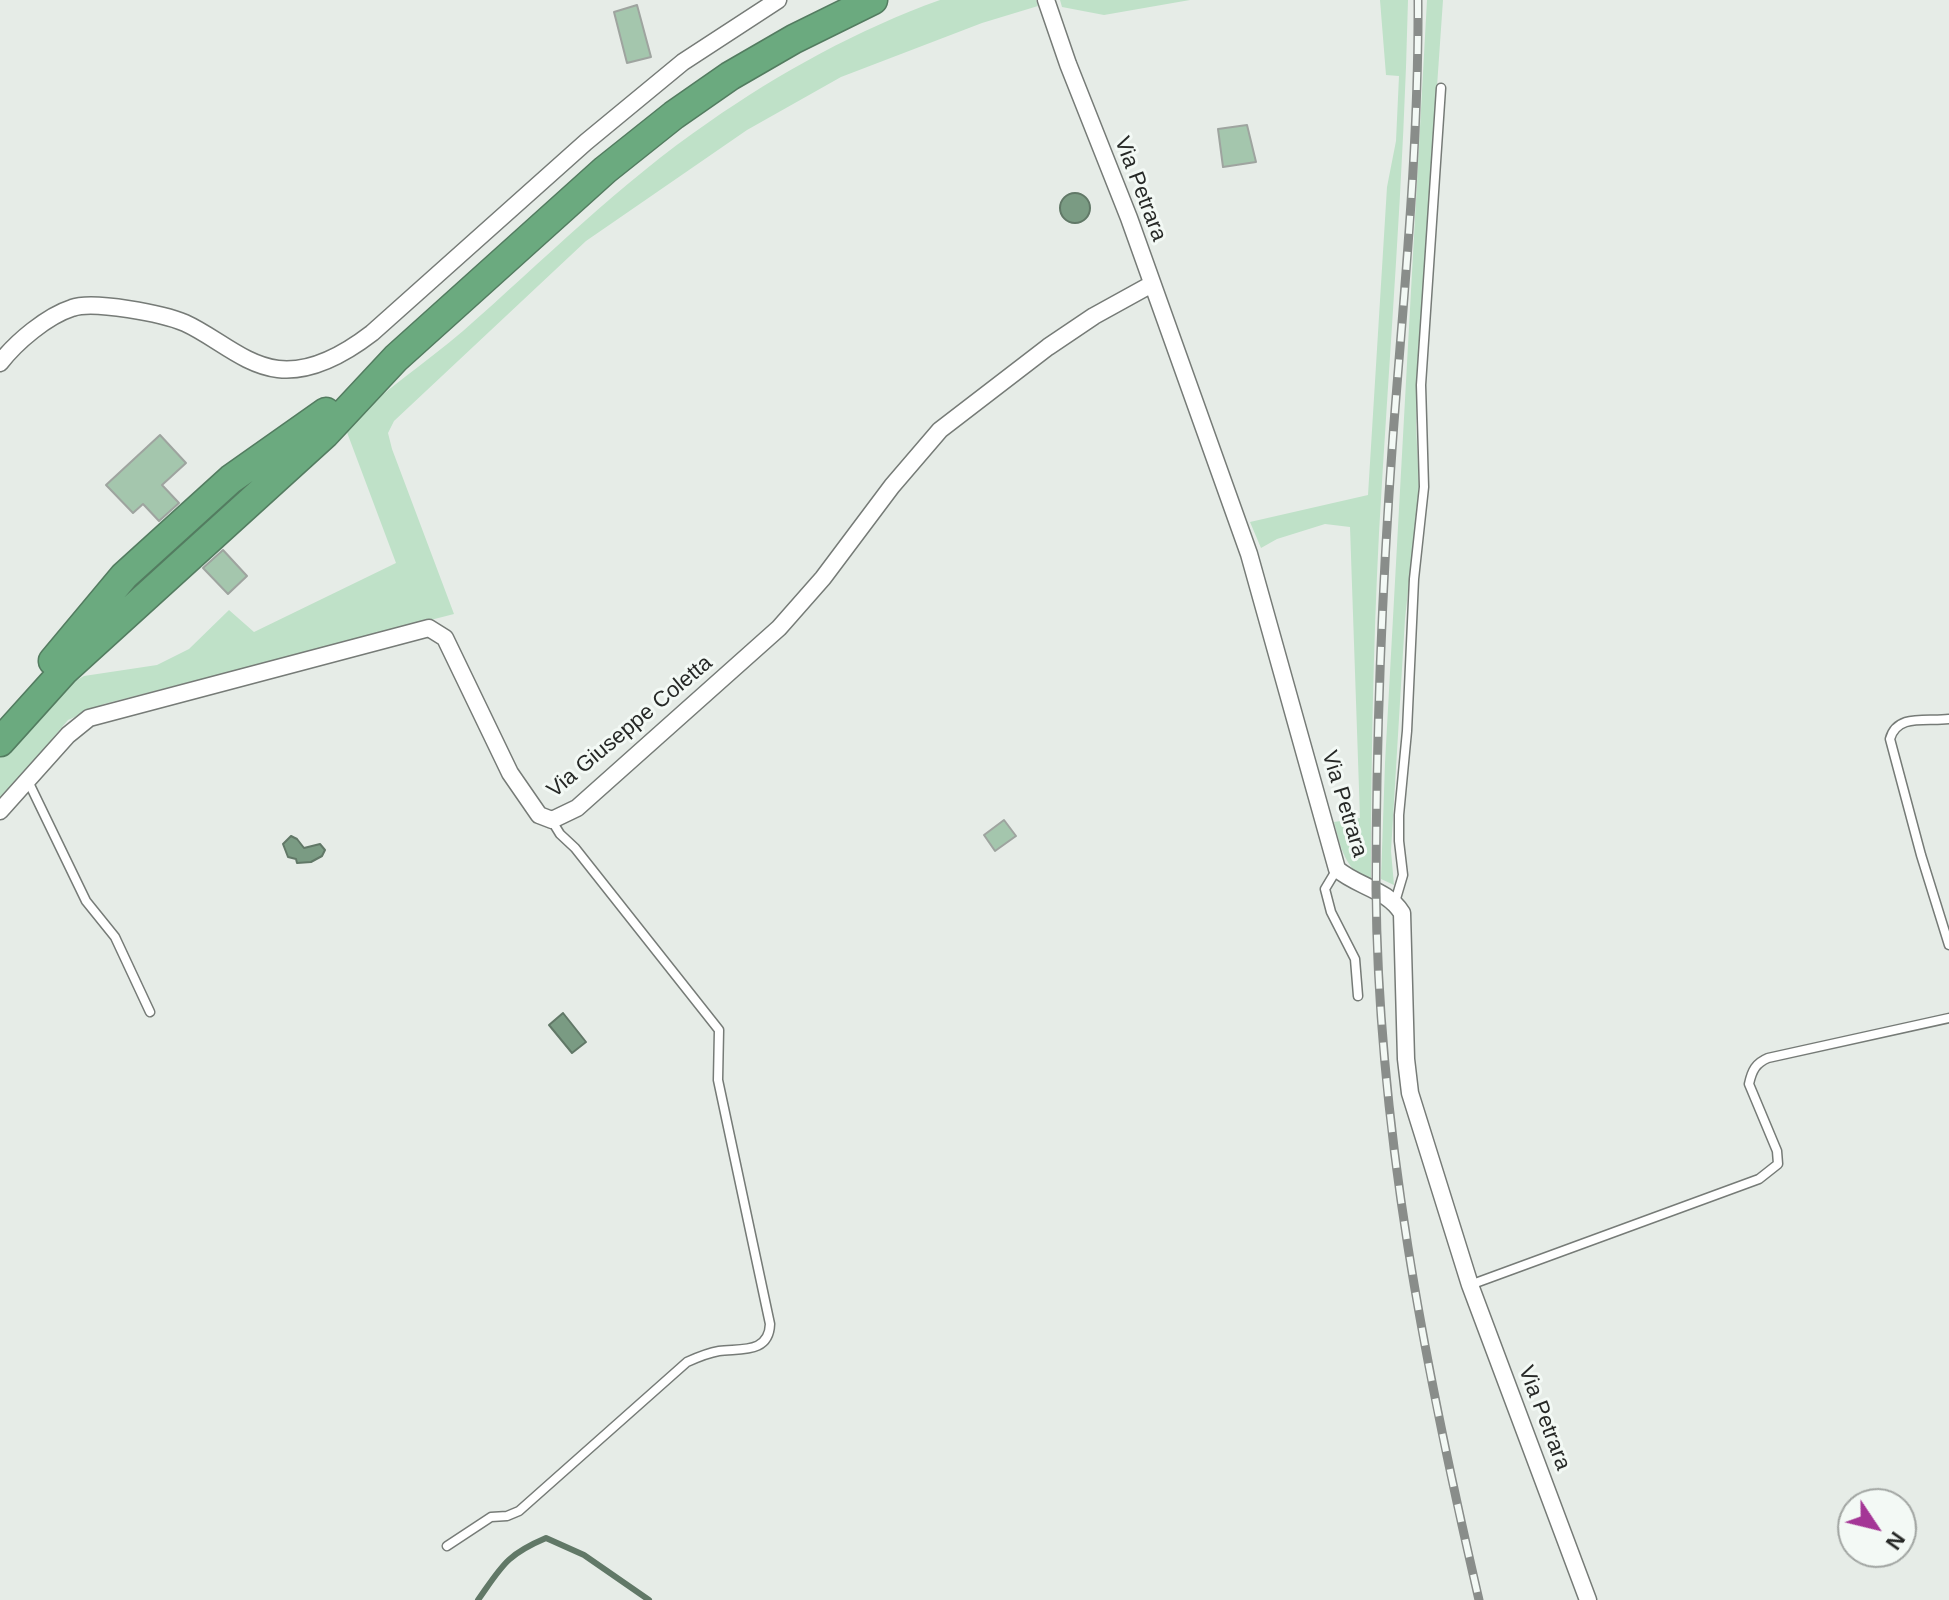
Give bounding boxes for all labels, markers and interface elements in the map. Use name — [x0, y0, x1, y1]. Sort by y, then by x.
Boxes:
street label: Via Petrara — [1108, 133, 1172, 245]
street label: Via Giuseppe Coletta — [542, 650, 718, 804]
street label: Via Petrara — [1315, 748, 1373, 860]
street label: Via Petrara — [1512, 1362, 1576, 1474]
north arrow — [1837, 1488, 1917, 1568]
text: N — [1881, 1527, 1910, 1555]

